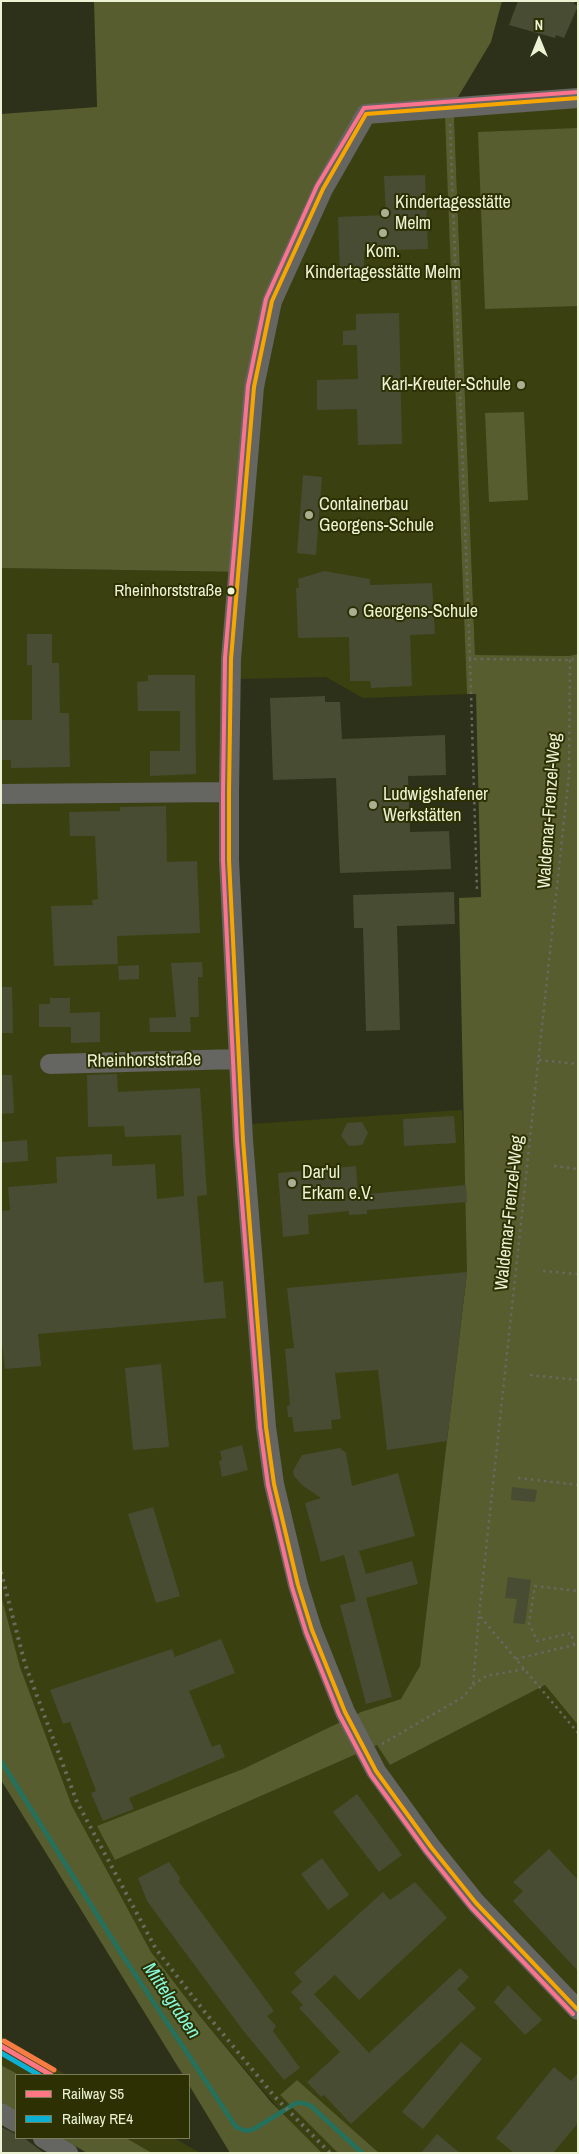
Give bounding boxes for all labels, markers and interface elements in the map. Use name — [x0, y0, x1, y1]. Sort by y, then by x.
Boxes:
north arrow — [514, 15, 564, 65]
text: N — [535, 16, 543, 34]
place label: Kindertagesstätte Melm — [395, 192, 511, 234]
marker: Kindertagesstätte Melm — [379, 207, 391, 219]
marker: Kom. Kindertagesstätte Melm — [377, 227, 389, 239]
place label: Kom. Kindertagesstätte Melm — [305, 241, 461, 284]
place label: Karl-Kreuter-Schule — [381, 374, 511, 396]
marker: Karl-Kreuter-Schule — [515, 379, 527, 391]
place label: Containerbau Georgens-Schule — [319, 494, 434, 536]
marker: Containerbau Georgens-Schule — [303, 509, 315, 521]
place label: Rheinhorststraße — [114, 581, 222, 601]
marker: Rheinhorststraße — [226, 586, 236, 596]
place label: Georgens-Schule — [363, 601, 478, 623]
marker: Georgens-Schule — [347, 606, 359, 618]
street label: Waldemar-Frenzel-Weg — [534, 733, 566, 889]
place label: Ludwigshafener Werkstätten — [383, 784, 488, 826]
marker: Ludwigshafener Werkstätten — [367, 799, 379, 811]
street label: Rheinhorststraße — [87, 1049, 201, 1073]
street label: Waldemar-Frenzel-Weg — [491, 1134, 529, 1292]
place label: Dar'ul Erkam e.V. — [302, 1162, 374, 1204]
marker: Dar'ul Erkam e.V. — [286, 1177, 298, 1189]
water label: Mittelgraben — [137, 1959, 205, 2043]
legend — [15, 2074, 190, 2139]
text: Railway S5 — [62, 2083, 124, 2104]
text: Railway RE4 — [62, 2108, 133, 2129]

